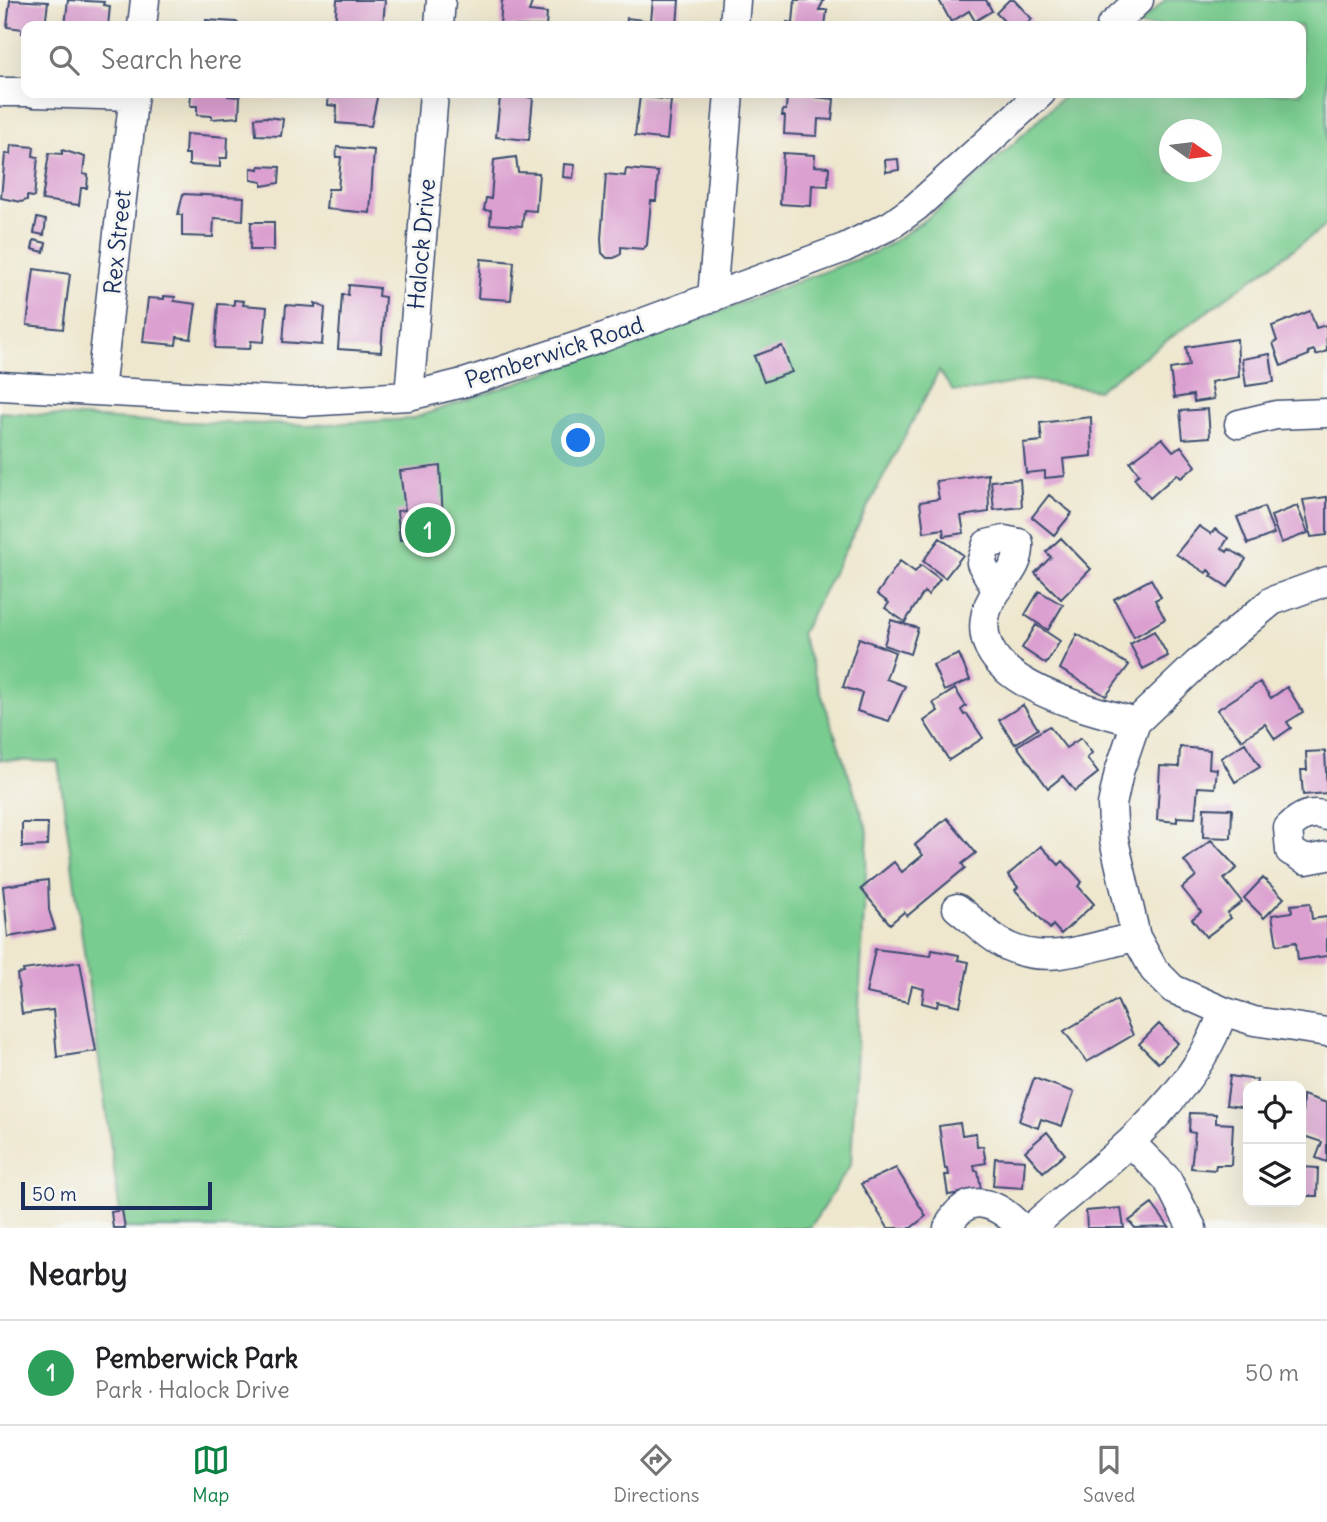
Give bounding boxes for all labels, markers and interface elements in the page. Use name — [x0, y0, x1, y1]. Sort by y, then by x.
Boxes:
search box — [21, 21, 1306, 98]
icon: search — [45, 41, 83, 79]
text: Search here — [101, 43, 242, 76]
north arrow — [1159, 119, 1222, 182]
street label: Halock Drive — [401, 177, 441, 311]
street label: Rex Street — [97, 188, 137, 296]
street label: Pemberwick Road — [461, 309, 647, 395]
your location — [561, 423, 595, 457]
pin: 1 — [405, 504, 451, 556]
map controls — [1243, 1081, 1306, 1207]
button: locate — [1243, 1081, 1306, 1144]
button: layers — [1243, 1144, 1306, 1207]
scale bar — [21, 1179, 212, 1211]
text: 50 m — [32, 1182, 77, 1206]
text: Nearby — [28, 1255, 128, 1293]
text: Pemberwick Park — [95, 1342, 298, 1375]
text: 1 — [46, 1358, 56, 1387]
text: 50 m — [1245, 1358, 1299, 1387]
text: Park · Halock Drive — [95, 1375, 290, 1404]
tab: Map — [192, 1441, 230, 1507]
tab: Directions — [614, 1441, 699, 1507]
tab: Saved — [1083, 1441, 1135, 1507]

